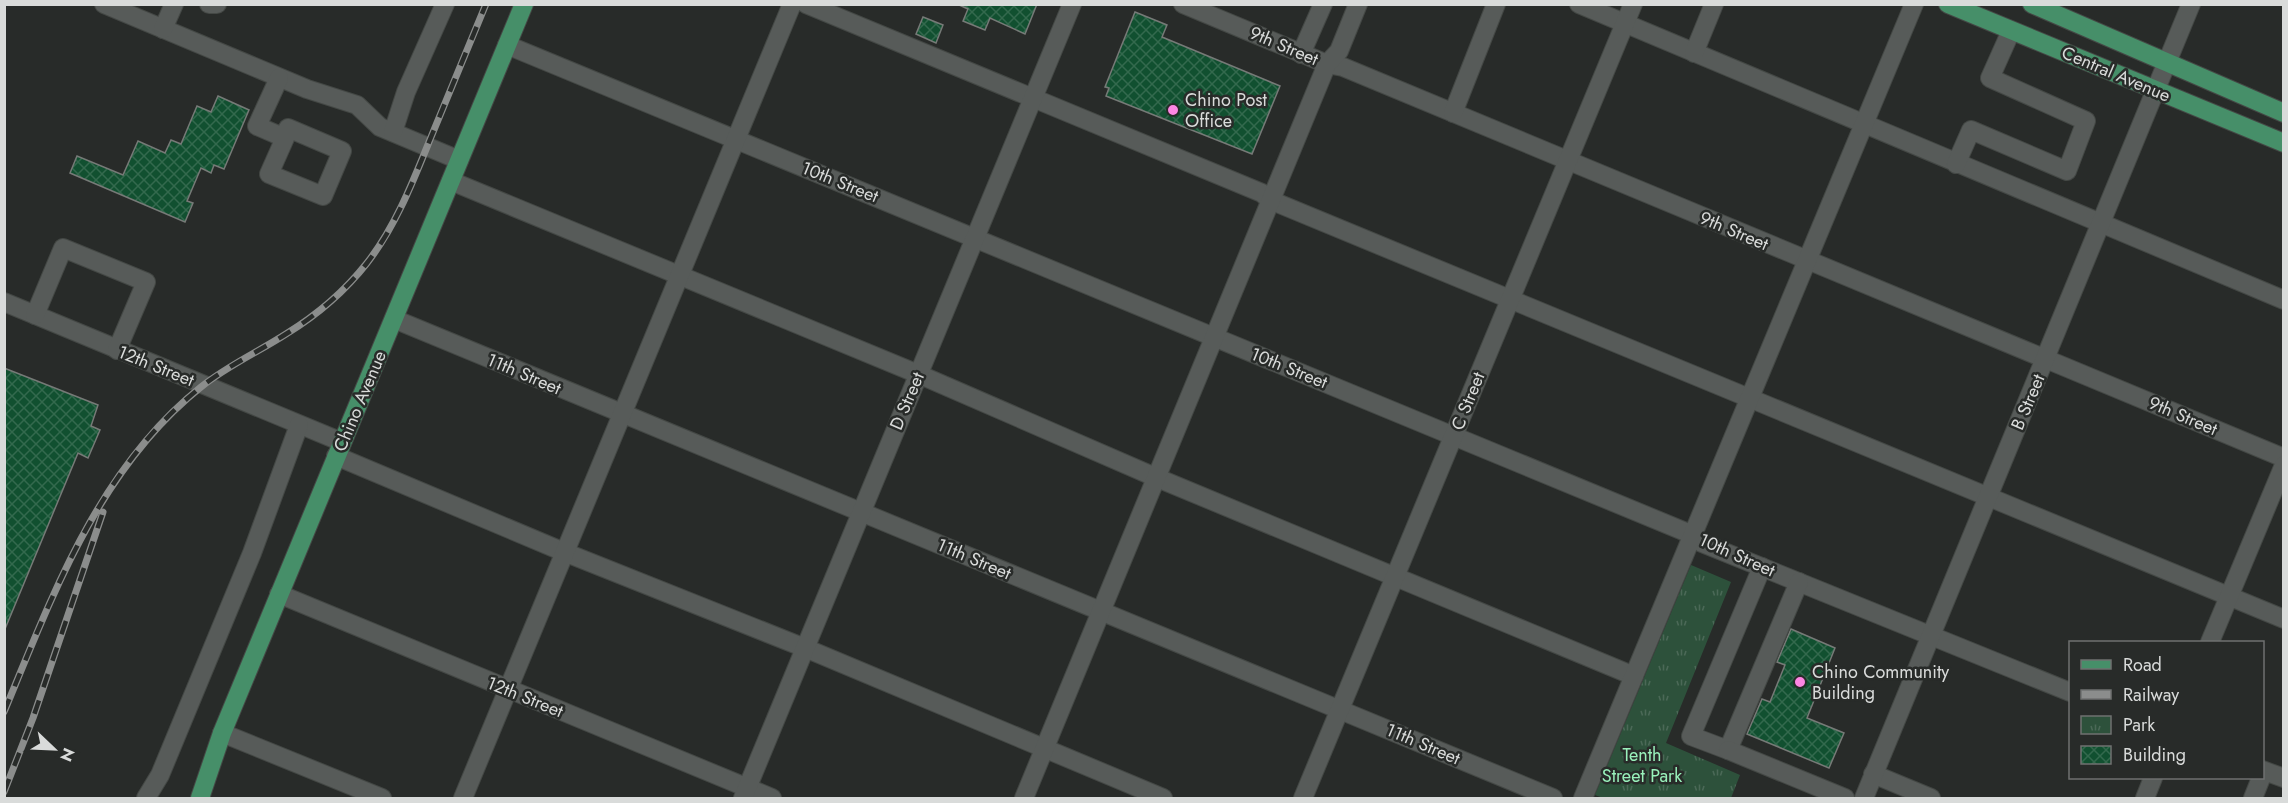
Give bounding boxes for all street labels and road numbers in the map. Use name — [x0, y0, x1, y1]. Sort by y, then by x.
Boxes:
street label: 9th Street — [1246, 20, 1323, 72]
street label: Central Avenue — [2058, 39, 2174, 109]
street label: 10th Street — [798, 155, 883, 209]
street label: 9th Street — [1696, 205, 1773, 257]
street label: 12th Street — [114, 339, 199, 393]
street label: 10th Street — [1247, 341, 1332, 395]
street label: Chino Avenue — [327, 347, 393, 455]
street label: 11th Street — [483, 347, 566, 402]
street label: D Street — [883, 367, 931, 434]
street label: C Street — [1445, 367, 1492, 434]
street label: B Street — [2005, 369, 2052, 434]
street label: 9th Street — [2145, 390, 2222, 442]
street label: 10th Street — [1695, 527, 1780, 584]
street label: 11th Street — [933, 532, 1016, 587]
street label: 12th Street — [483, 670, 568, 724]
street label: 11th Street — [1382, 717, 1465, 772]

